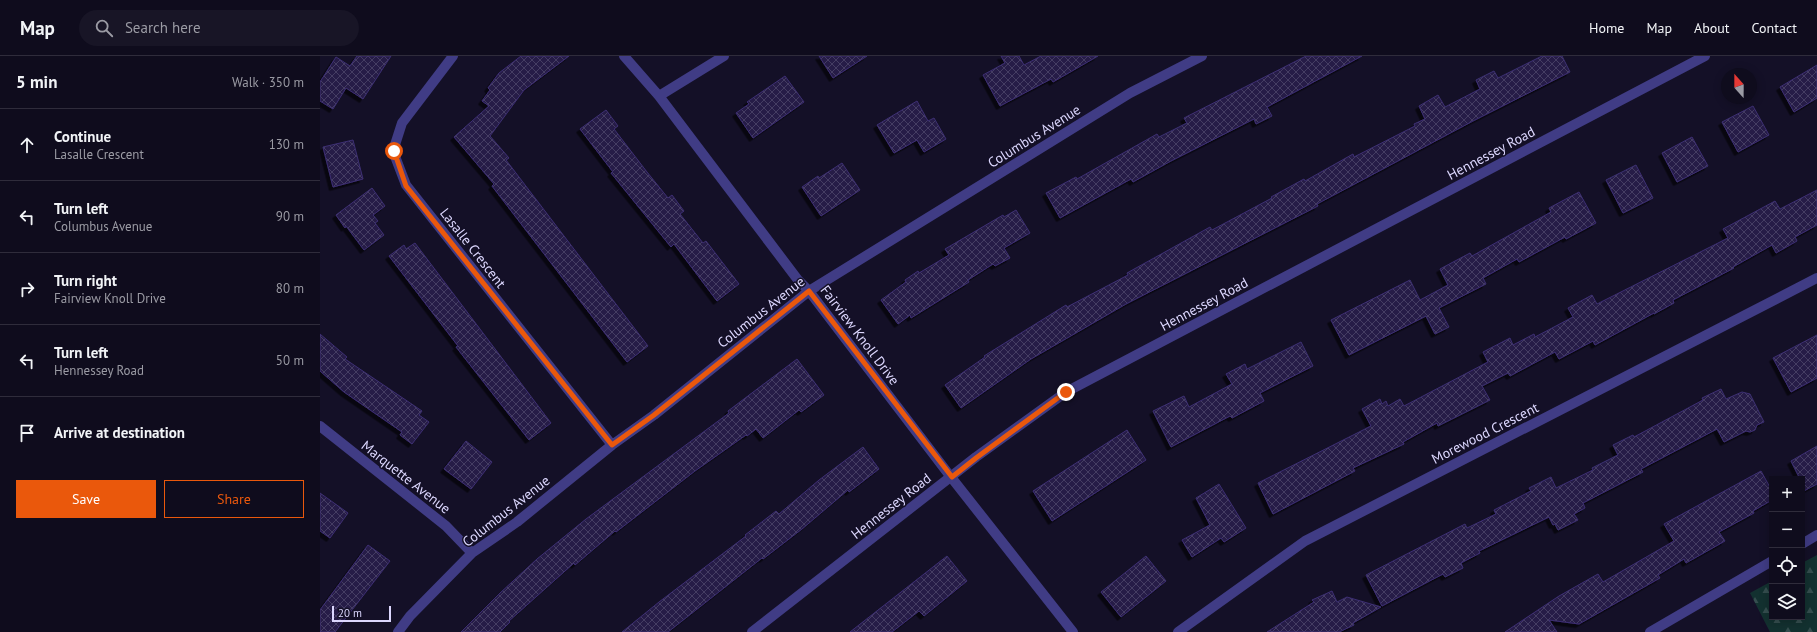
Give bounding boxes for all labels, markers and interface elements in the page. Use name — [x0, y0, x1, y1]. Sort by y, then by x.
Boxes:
search box — [79, 10, 359, 46]
text: Map — [20, 16, 55, 40]
icon: search — [93, 17, 115, 39]
text: Search here — [125, 18, 201, 37]
text: Home — [1589, 19, 1624, 37]
text: Map — [1646, 19, 1672, 37]
text: About — [1694, 19, 1730, 37]
text: Contact — [1752, 19, 1797, 37]
north arrow — [1721, 68, 1757, 104]
text: 5 min — [16, 71, 57, 93]
text: Walk · 350 m — [232, 74, 304, 91]
street label: Columbus Avenue — [984, 100, 1084, 172]
street label: Hennessey Road — [1444, 122, 1538, 184]
text: Continue — [54, 127, 111, 146]
icon: ahead — [16, 134, 38, 156]
text: 130 m — [269, 136, 304, 153]
route start — [385, 142, 403, 160]
text: Lasalle Crescent — [54, 146, 144, 163]
text: Turn left — [54, 199, 108, 218]
street label: Lasalle Crescent — [436, 204, 510, 292]
icon: left — [16, 206, 38, 228]
text: 90 m — [276, 208, 304, 225]
text: Columbus Avenue — [54, 218, 152, 235]
text: Turn right — [54, 271, 117, 290]
street label: Columbus Avenue — [714, 272, 808, 352]
street label: Hennessey Road — [1157, 273, 1251, 335]
icon: right — [16, 278, 38, 300]
text: 80 m — [276, 280, 304, 297]
street label: Fairview Knoll Drive — [817, 281, 903, 389]
text: Fairview Knoll Drive — [54, 290, 166, 307]
text: Turn left — [54, 343, 108, 362]
icon: left — [16, 350, 38, 372]
text: 50 m — [276, 352, 304, 369]
text: Hennessey Road — [54, 362, 144, 379]
route end — [1057, 383, 1075, 401]
street label: Morewood Crescent — [1428, 398, 1542, 468]
icon: arrive — [16, 422, 38, 444]
text: Arrive at destination — [54, 423, 185, 442]
street label: Marquette Avenue — [358, 437, 454, 517]
street label: Hennessey Road — [847, 469, 935, 543]
street label: Columbus Avenue — [459, 471, 553, 551]
map controls — [1769, 476, 1805, 620]
button: + — [1769, 476, 1805, 512]
button: Save — [16, 480, 156, 518]
button: Share — [164, 480, 304, 518]
button: − — [1769, 512, 1805, 548]
button: locate — [1769, 548, 1805, 584]
button: layers — [1769, 584, 1805, 620]
scale bar — [332, 604, 391, 623]
text: 20 m — [338, 606, 362, 620]

